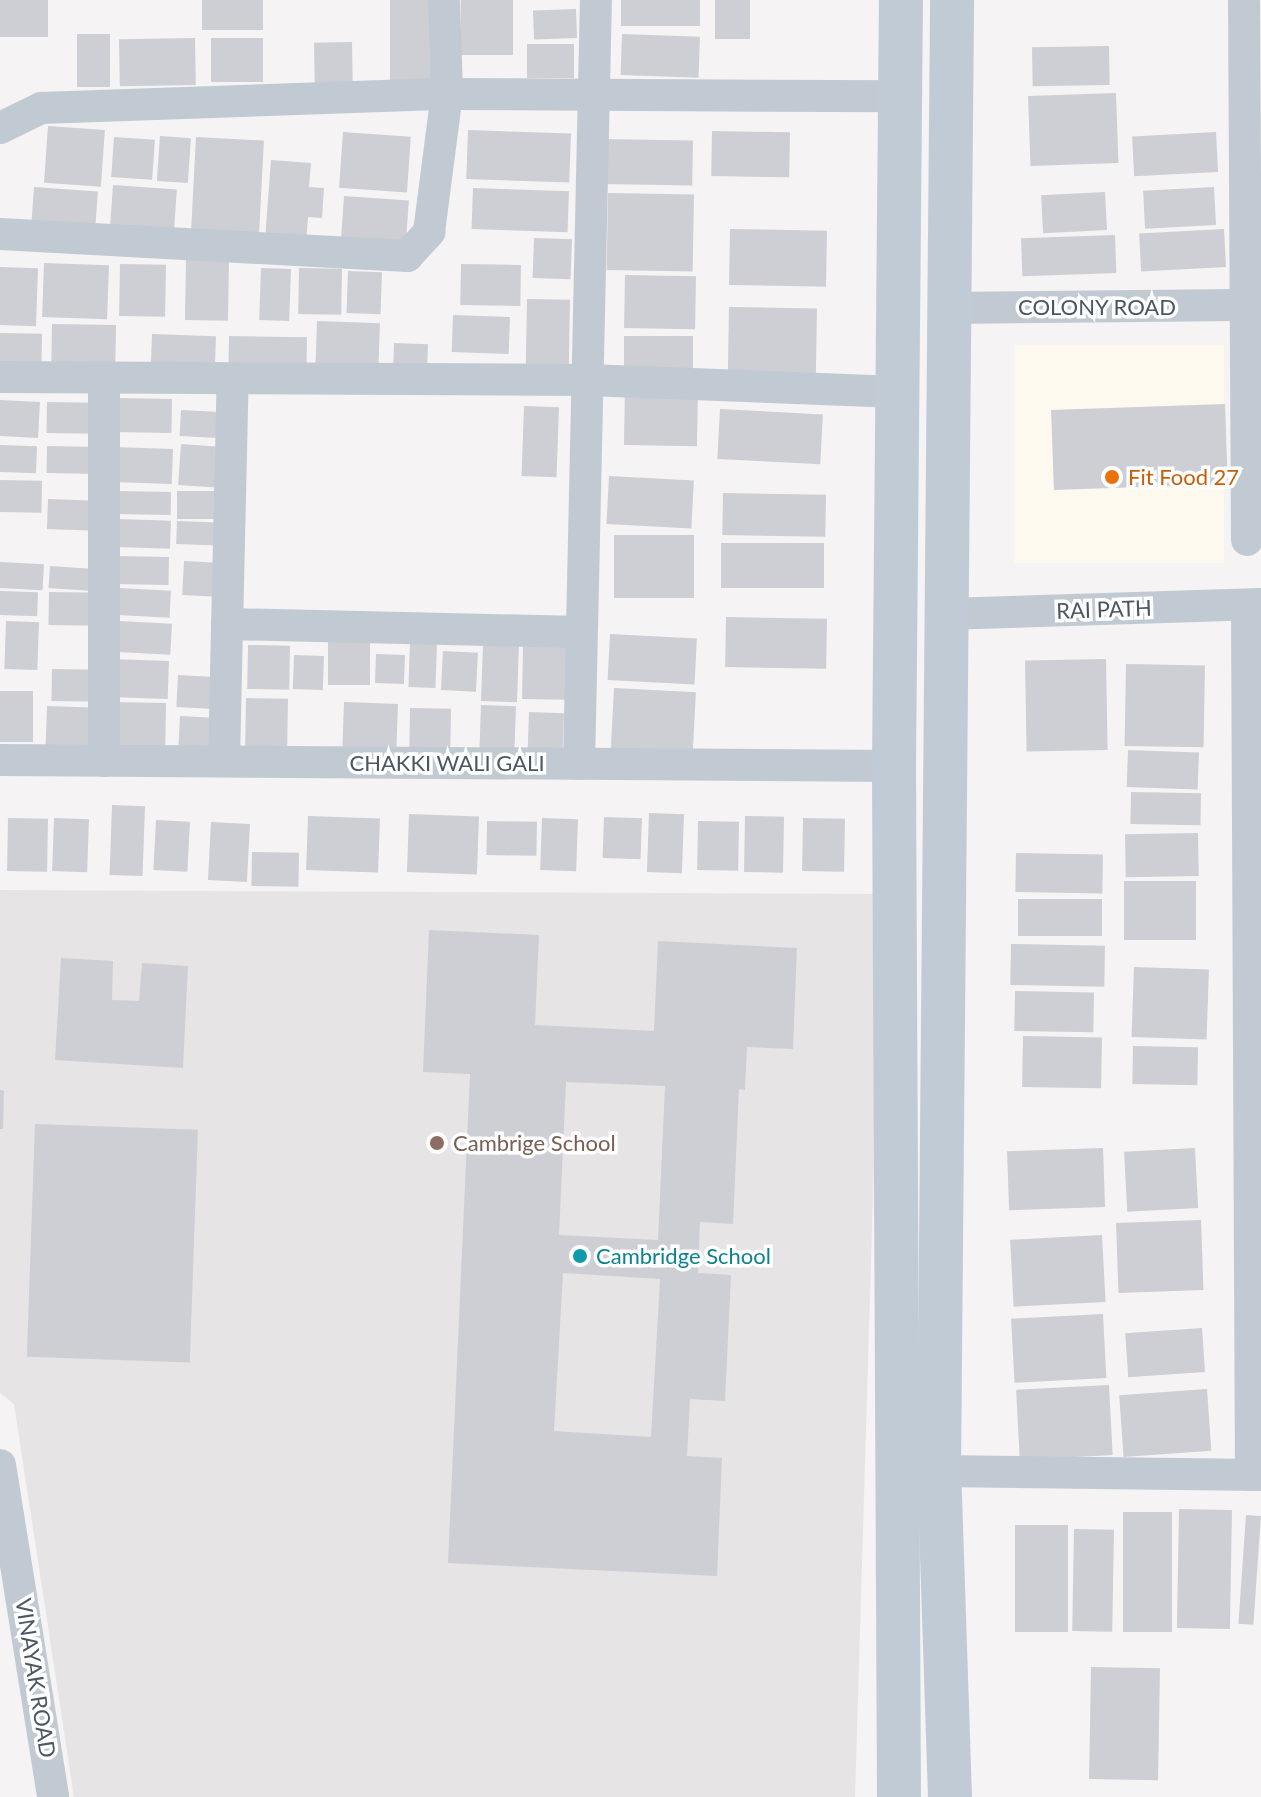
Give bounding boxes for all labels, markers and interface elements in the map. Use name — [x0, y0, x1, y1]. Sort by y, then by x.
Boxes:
street label: COLONY ROAD — [1018, 294, 1176, 320]
place label: Fit Food 27 — [1128, 464, 1239, 490]
marker: Fit Food 27 — [1103, 468, 1121, 486]
street label: RAI PATH — [1056, 594, 1152, 624]
street label: CHAKKI WALI GALI — [349, 750, 545, 776]
place label: Cambrige School — [453, 1130, 616, 1156]
marker: Cambrige School — [428, 1134, 446, 1152]
place label: Cambridge School — [596, 1243, 771, 1269]
marker: Cambridge School — [571, 1247, 589, 1265]
street label: VINAYAK ROAD — [10, 1596, 62, 1760]

